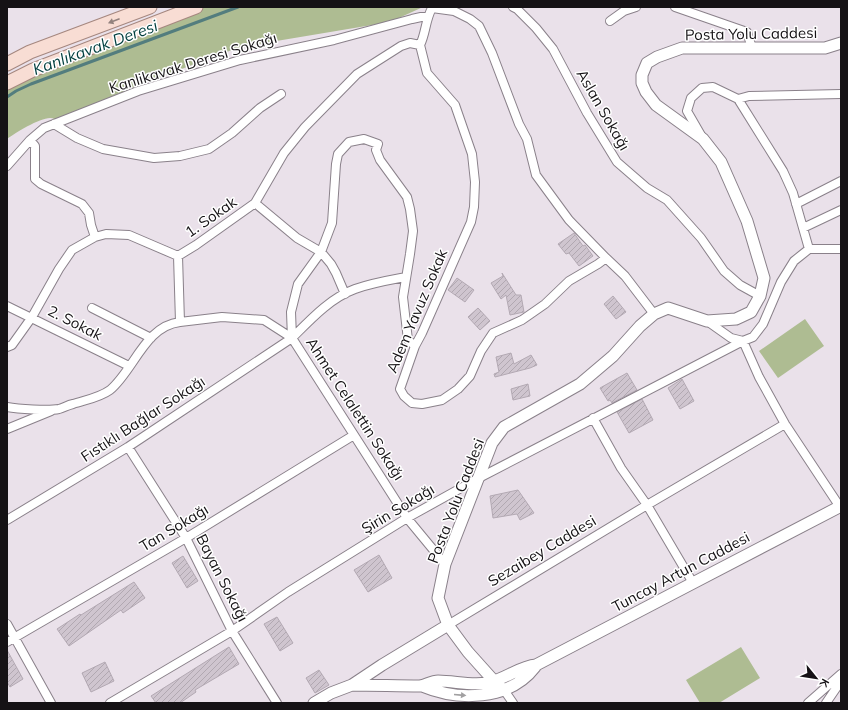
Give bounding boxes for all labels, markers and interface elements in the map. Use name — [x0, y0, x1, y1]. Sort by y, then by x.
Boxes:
water label: Kanlıkavak Deresi — [30, 15, 160, 79]
one-way arrow — [107, 18, 119, 24]
street label: Posta Yolu Caddesi — [685, 23, 817, 44]
street label: Kanlikavak Deresi Sokağı — [107, 28, 279, 97]
street label: Aslan Sokağı — [572, 66, 634, 154]
street label: 1. Sokak — [181, 192, 240, 241]
street label: Adem Yavuz Sokak — [382, 246, 451, 376]
street label: 2. Sokak — [45, 301, 106, 344]
street label: Ahmet Celalettin Sokağı — [302, 334, 409, 484]
street label: Fıstıklı Bağlar Sokağı — [77, 371, 208, 466]
street label: Posta Yolu Caddesi — [423, 436, 488, 566]
street label: Şirin Sokağı — [358, 479, 438, 538]
street label: Tan Sokağı — [136, 500, 212, 555]
street label: Sezaibey Caddesi — [484, 511, 599, 590]
street label: Tuncay Artun Caddesi — [609, 527, 753, 616]
street label: Bayan Sokağı — [192, 531, 253, 625]
north arrow — [796, 658, 836, 698]
text: K — [816, 676, 833, 690]
one-way arrow — [454, 691, 466, 698]

